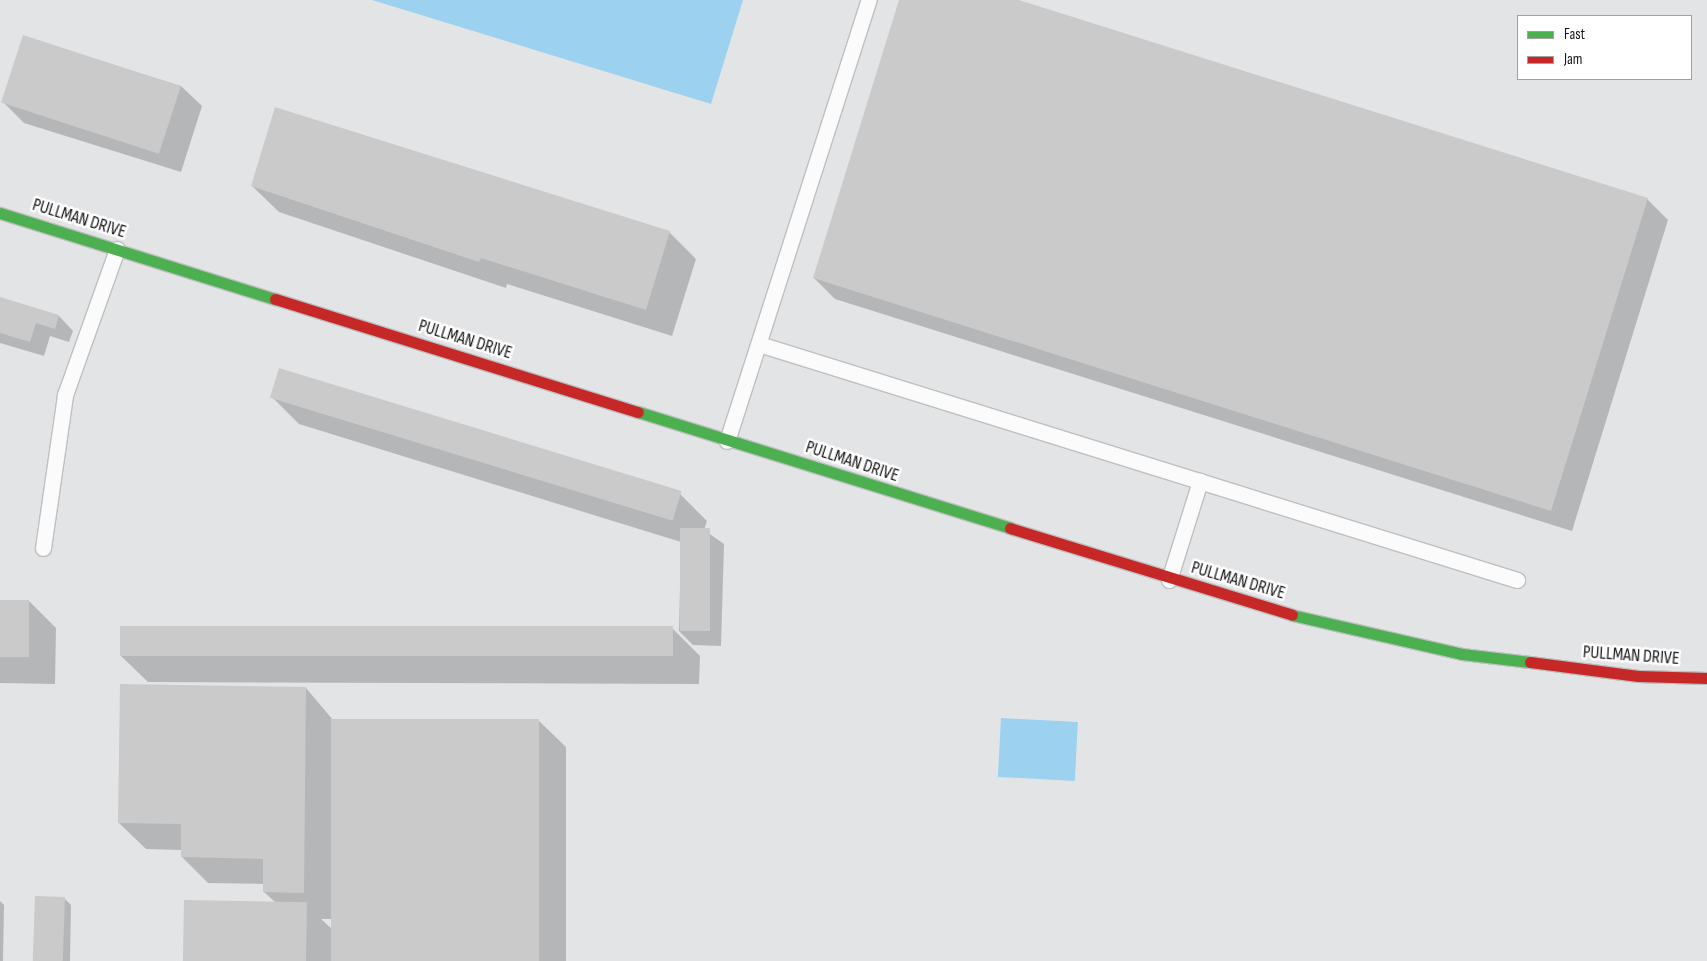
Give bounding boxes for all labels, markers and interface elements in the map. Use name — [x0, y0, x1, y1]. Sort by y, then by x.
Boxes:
legend — [1517, 15, 1692, 80]
text: Fast — [1564, 25, 1585, 44]
text: Jam — [1564, 50, 1582, 69]
street label: PULLMAN DRIVE — [30, 195, 128, 243]
street label: PULLMAN DRIVE — [416, 316, 514, 364]
street label: PULLMAN DRIVE — [803, 437, 901, 487]
street label: PULLMAN DRIVE — [1189, 557, 1287, 605]
street label: PULLMAN DRIVE — [1582, 642, 1680, 670]

